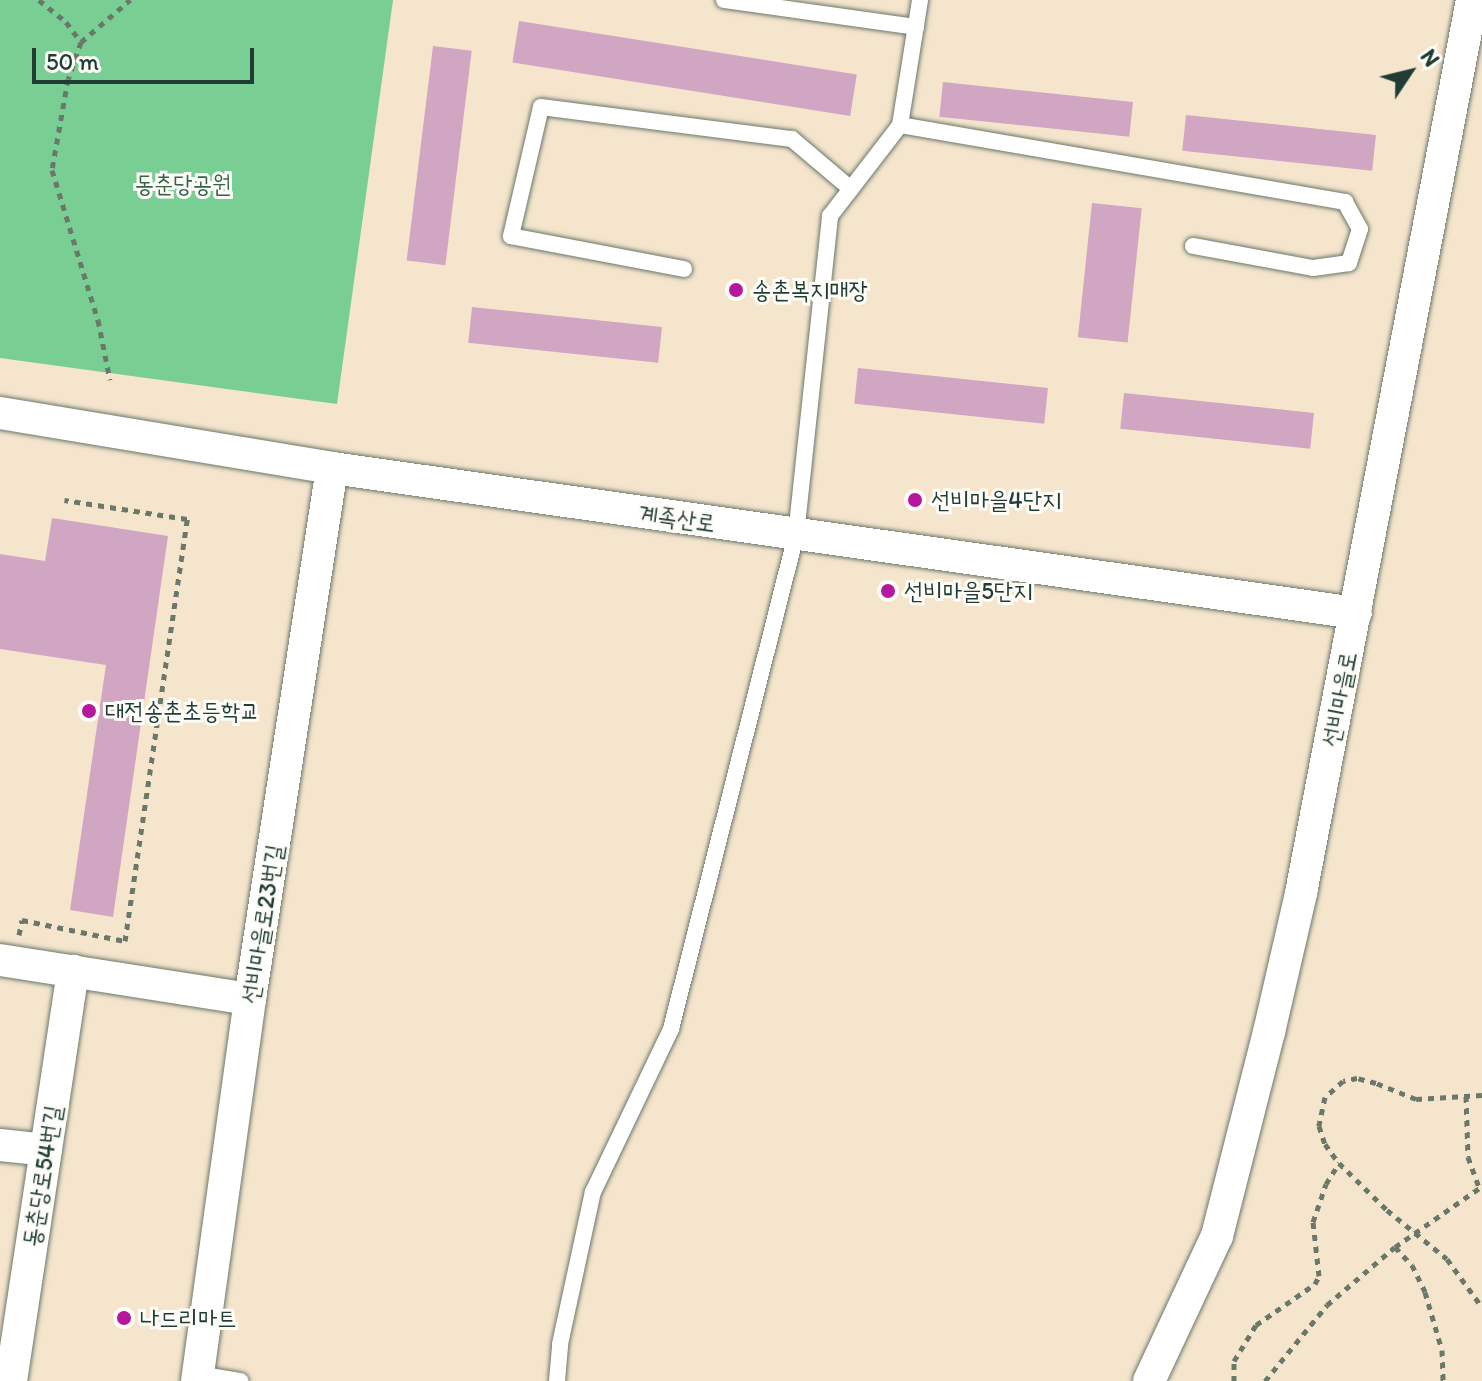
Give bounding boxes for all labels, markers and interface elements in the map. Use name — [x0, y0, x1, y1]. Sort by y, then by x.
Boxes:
scale bar — [36, 32, 258, 82]
north arrow — [1370, 32, 1450, 112]
text: N — [1415, 44, 1445, 72]
text: 50 m — [46, 47, 99, 76]
park label: 동춘당공원 — [135, 170, 231, 198]
place label: 송촌복지매장 — [752, 276, 868, 304]
marker: 송촌복지매장 — [727, 281, 745, 299]
place label: 선비마을4단지 — [931, 486, 1061, 514]
marker: 선비마을4단지 — [906, 491, 924, 509]
street label: 계족산로 — [637, 498, 717, 538]
place label: 선비마을5단지 — [904, 577, 1032, 605]
marker: 선비마을5단지 — [879, 582, 897, 600]
street label: 선비마을로 — [1316, 649, 1362, 749]
place label: 대전송촌초등학교 — [105, 697, 260, 725]
marker: 대전송촌초등학교 — [80, 702, 98, 720]
street label: 선비마을로23번길 — [235, 842, 289, 1006]
street label: 동춘당로54번길 — [17, 1103, 67, 1249]
place label: 나드리마트 — [140, 1304, 237, 1332]
marker: 나드리마트 — [115, 1309, 133, 1327]

